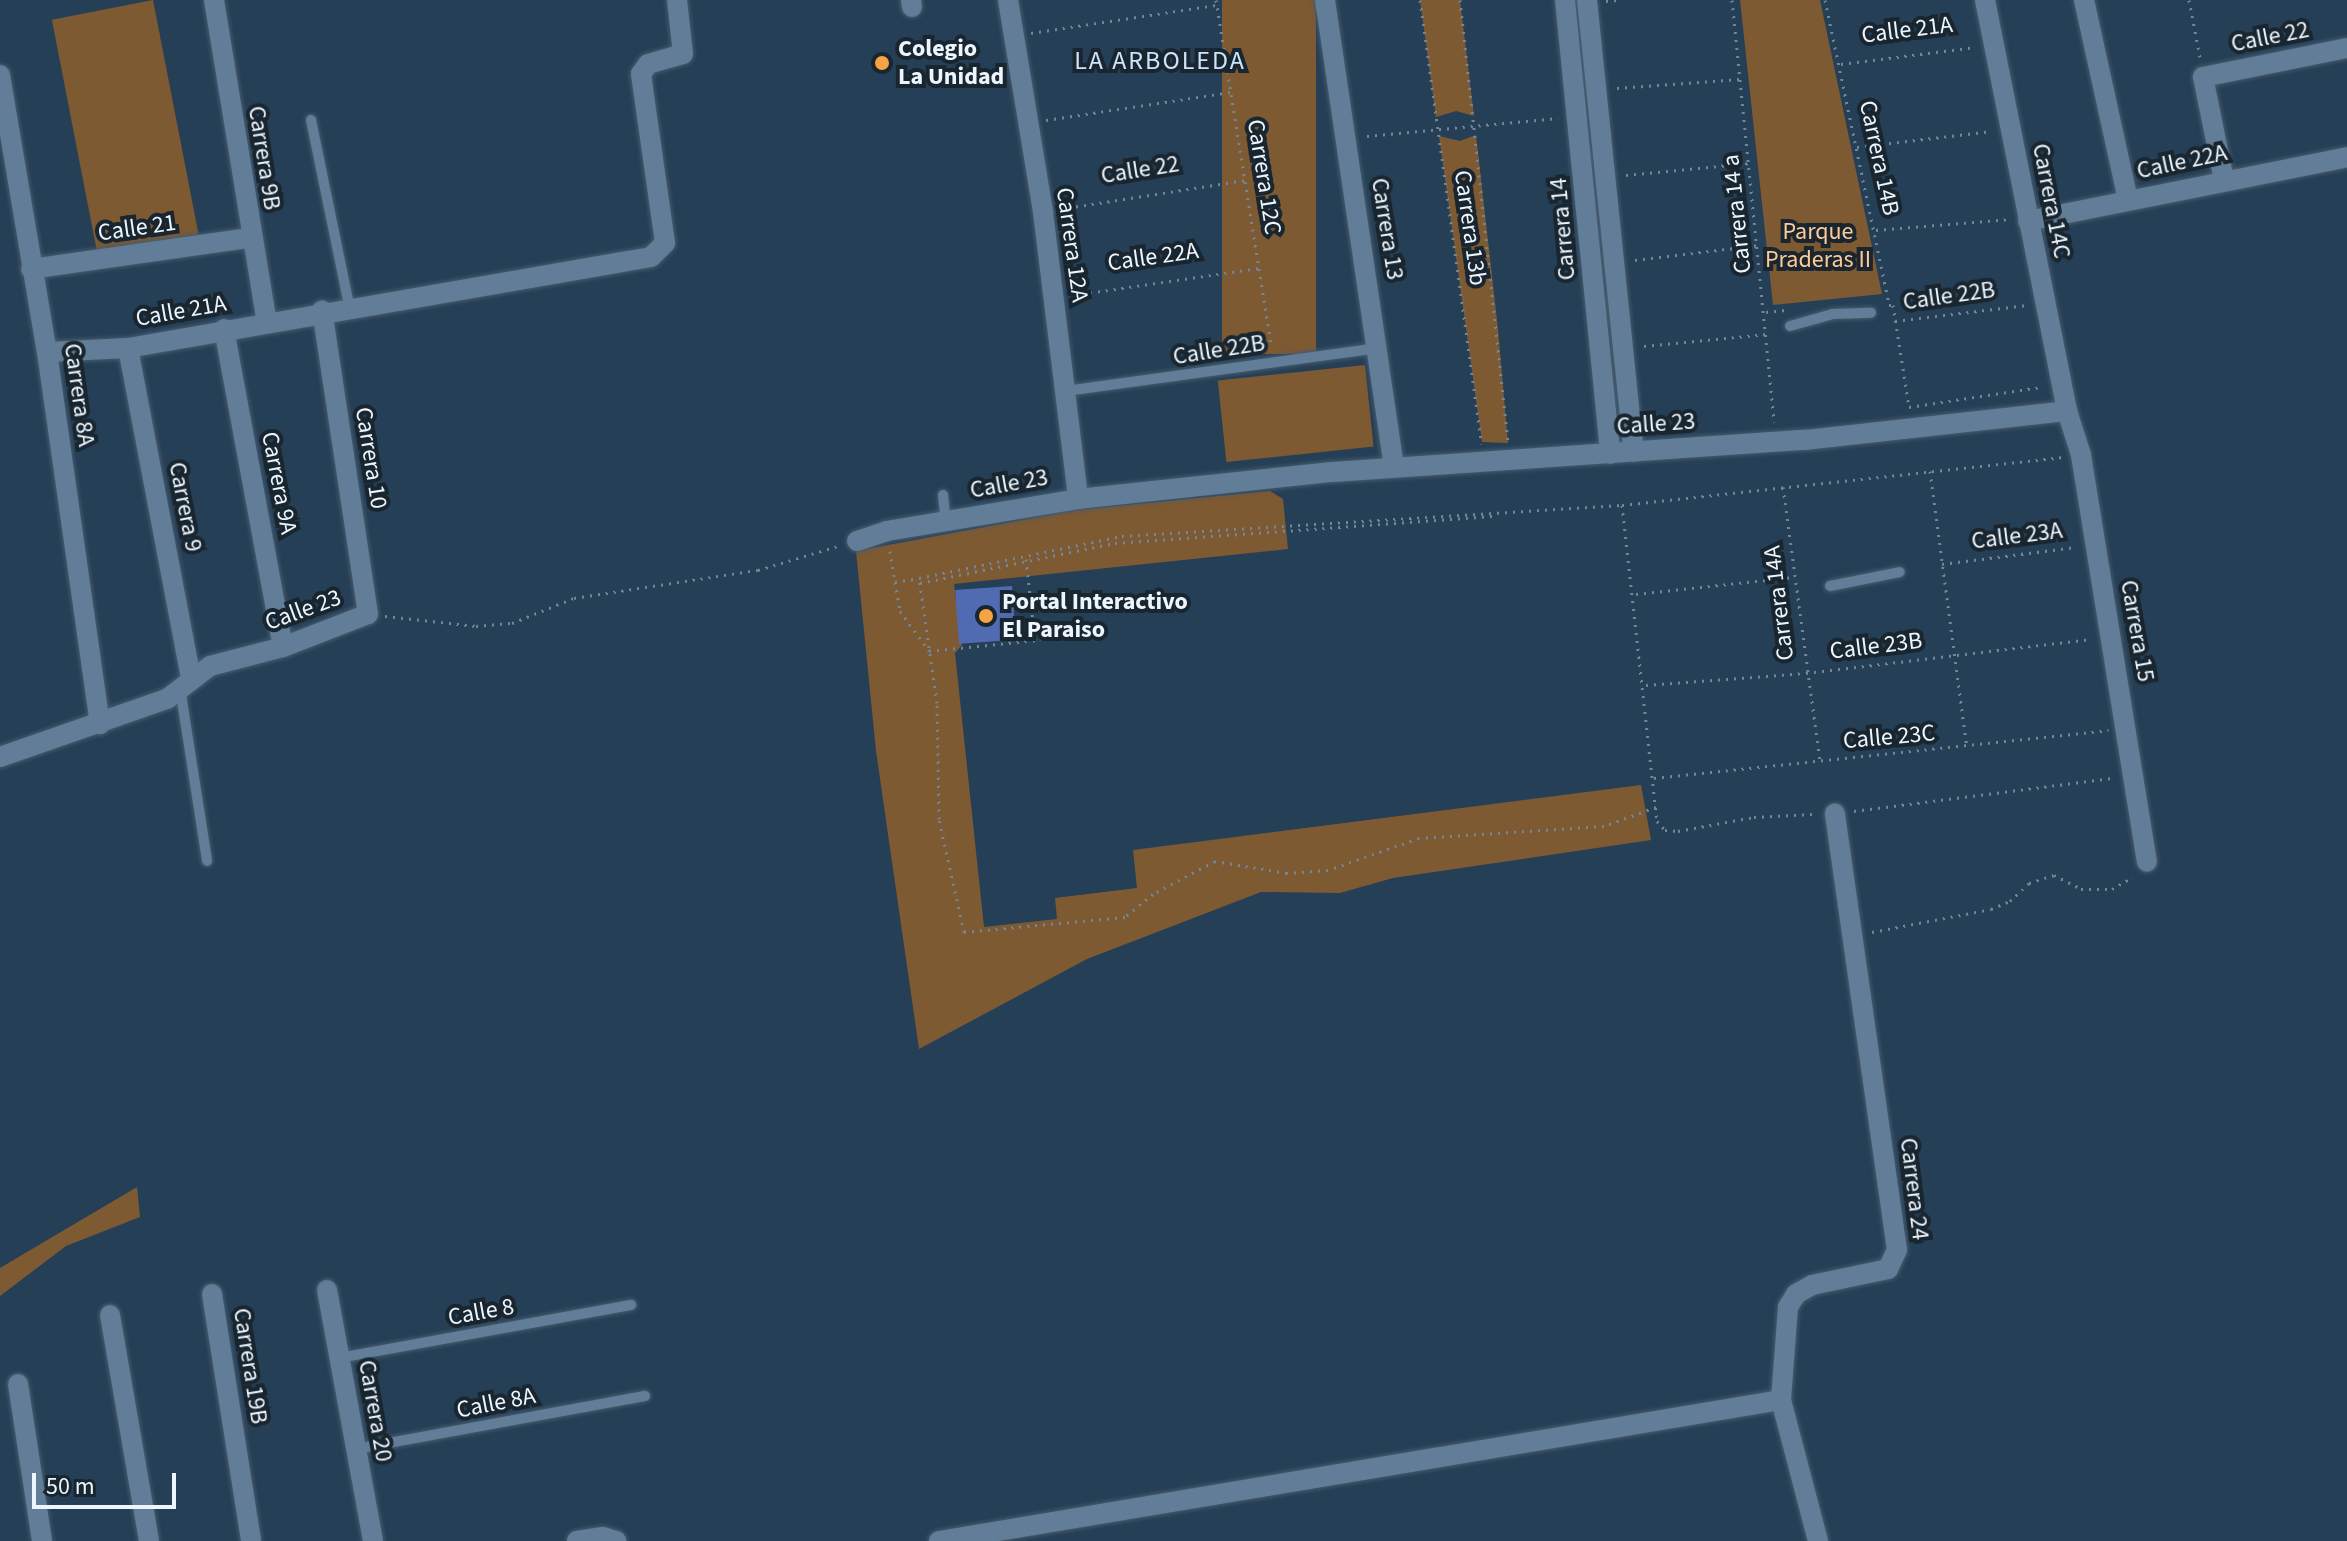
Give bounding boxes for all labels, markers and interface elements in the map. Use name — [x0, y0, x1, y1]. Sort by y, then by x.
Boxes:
street label: Calle 21A — [1860, 10, 1954, 50]
street label: Calle 22 — [2229, 15, 2311, 59]
place label: Colegio La Unidad — [898, 35, 1004, 91]
district label: LA ARBOLEDA — [1074, 45, 1246, 77]
marker: Colegio La Unidad — [873, 54, 891, 72]
street label: Carrera 14B — [1853, 98, 1905, 218]
street label: Carrera 9B — [242, 104, 286, 212]
street label: Carrera 12C — [1241, 117, 1287, 237]
street label: Calle 22A — [2134, 138, 2230, 186]
street label: Carrera 14C — [2026, 141, 2076, 261]
street label: Calle 22 — [1099, 150, 1181, 190]
street label: Carrera 14 a — [1716, 153, 1758, 275]
street label: Carrera 13b — [1448, 169, 1492, 287]
street label: Carrera 13 — [1365, 176, 1409, 282]
street label: Carrera 14 — [1544, 177, 1582, 281]
street label: Carrera 12A — [1050, 186, 1094, 304]
street label: Calle 21 — [96, 208, 178, 248]
park label: Parque Praderas II — [1765, 218, 1871, 274]
street label: Calle 22A — [1106, 236, 1200, 278]
street label: Calle 22B — [1901, 275, 1997, 317]
street label: Calle 21A — [133, 289, 229, 333]
street label: Calle 22B — [1171, 329, 1267, 371]
street label: Carrera 8A — [58, 342, 100, 448]
street label: Carrera 10 — [349, 405, 393, 511]
street label: Calle 23 — [1616, 407, 1696, 441]
street label: Carrera 9A — [255, 429, 303, 537]
street label: Carrera 9 — [162, 460, 208, 554]
street label: Calle 23 — [968, 463, 1050, 505]
street label: Calle 23A — [1970, 516, 2064, 556]
street label: Carrera 14A — [1758, 544, 1800, 662]
street label: Carrera 15 — [2114, 578, 2160, 684]
street label: Calle 23 — [261, 583, 345, 637]
place label: Portal Interactivo El Paraiso — [1002, 588, 1188, 644]
marker: Portal Interactivo El Paraiso — [977, 607, 995, 625]
street label: Calle 23B — [1828, 626, 1924, 666]
street label: Calle 23C — [1842, 719, 1936, 755]
street label: Carrera 24 — [1893, 1136, 1935, 1242]
street label: Calle 8 — [446, 1292, 516, 1332]
street label: Carrera 19B — [227, 1306, 273, 1426]
street label: Carrera 20 — [352, 1358, 398, 1464]
street label: Calle 8A — [454, 1381, 538, 1425]
scale bar — [36, 1457, 180, 1507]
text: 50 m — [46, 1469, 95, 1504]

